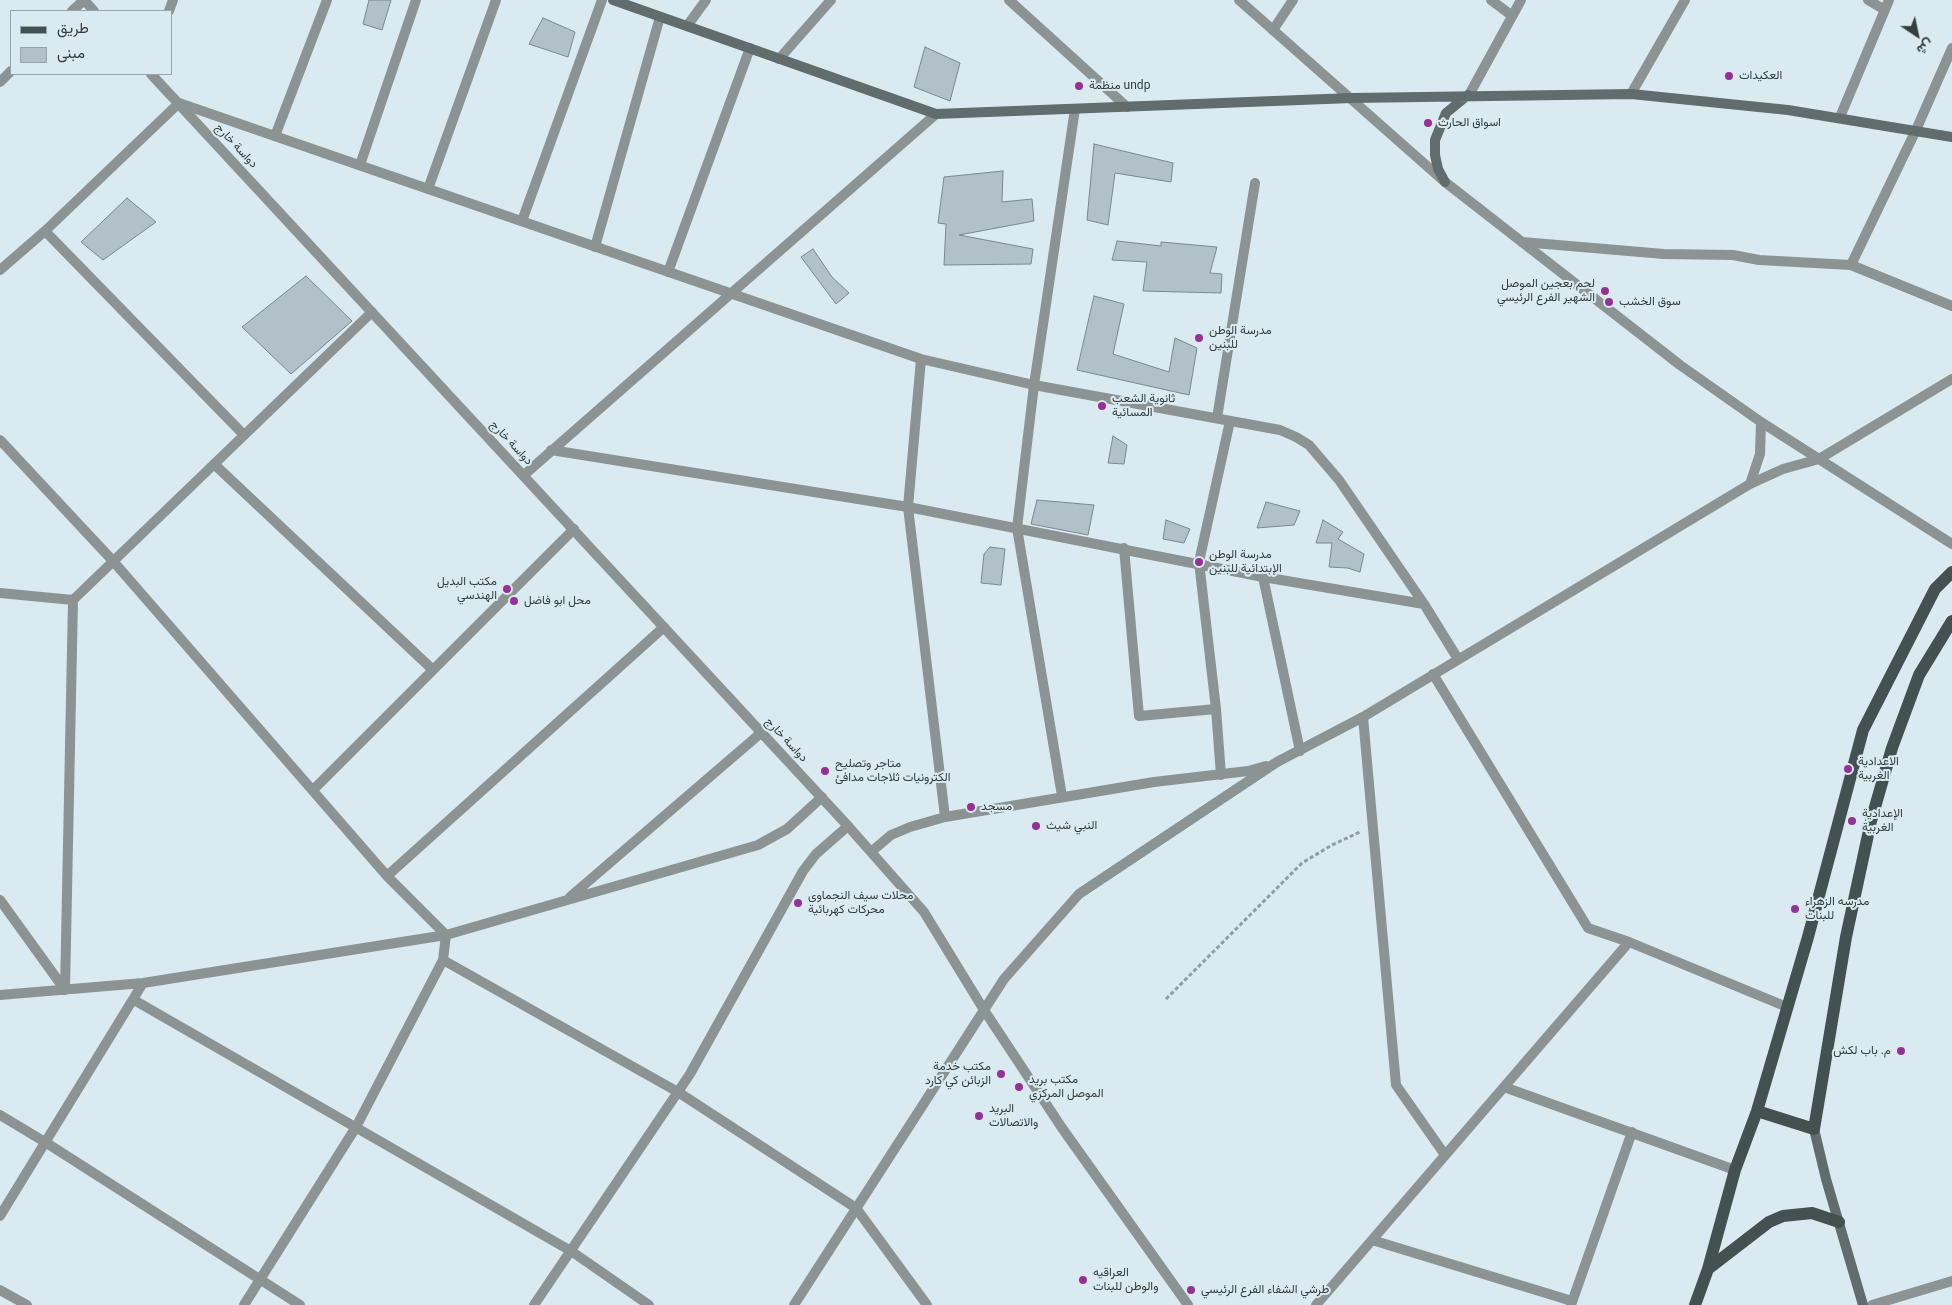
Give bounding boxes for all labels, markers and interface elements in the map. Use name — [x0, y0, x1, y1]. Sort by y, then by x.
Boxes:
legend — [10, 10, 172, 75]
north arrow — [1892, 10, 1942, 60]
text: طريق — [57, 19, 89, 37]
text: ش — [1914, 36, 1937, 59]
text: مبنى — [57, 44, 85, 62]
place label: العكيدات — [1739, 69, 1782, 83]
marker: العكيدات — [1723, 70, 1735, 82]
place label: منظمة undp — [1089, 79, 1150, 93]
marker: منظمة undp — [1073, 80, 1085, 92]
place label: اسواق الحارث — [1438, 116, 1501, 130]
marker: اسواق الحارث — [1422, 117, 1434, 129]
street label: دواسة خارج — [212, 121, 260, 171]
place label: لحم بعجين الموصل الشهير الفرع الرئيسي — [1497, 277, 1595, 305]
marker: لحم بعجين الموصل الشهير الفرع الرئيسي — [1599, 285, 1611, 297]
place label: سوق الخشب — [1619, 295, 1681, 309]
marker: سوق الخشب — [1603, 296, 1615, 308]
place label: مدرسة الوطن للبنين — [1209, 324, 1272, 352]
marker: مدرسة الوطن للبنين — [1193, 332, 1205, 344]
place label: ثانوية الشعب المسائية — [1112, 392, 1175, 420]
marker: ثانوية الشعب المسائية — [1096, 400, 1108, 412]
street label: دواسة خارج — [487, 418, 535, 468]
place label: مدرسة الوطن الإبتدائية للبنين — [1209, 548, 1282, 576]
marker: مدرسة الوطن الإبتدائية للبنين — [1193, 556, 1205, 568]
place label: مكتب البديل الهندسي — [437, 575, 497, 603]
marker: مكتب البديل الهندسي — [501, 583, 513, 595]
place label: محل ابو فاضل — [524, 594, 591, 608]
marker: محل ابو فاضل — [508, 595, 520, 607]
street label: دواسة خارج — [762, 715, 810, 765]
place label: الاعدادية الغربية — [1858, 755, 1899, 783]
place label: متاجر وتصليح الكترونيات ثلاجات مدافئ — [835, 757, 951, 785]
marker: الاعدادية الغربية — [1842, 763, 1854, 775]
marker: متاجر وتصليح الكترونيات ثلاجات مدافئ — [819, 765, 831, 777]
place label: مسجد — [981, 800, 1012, 814]
marker: مسجد — [965, 801, 977, 813]
place label: الإعدادية الغربية — [1862, 807, 1903, 835]
marker: الإعدادية الغربية — [1846, 815, 1858, 827]
place label: النبي شيث — [1046, 819, 1097, 833]
marker: النبي شيث — [1030, 820, 1042, 832]
place label: محلات سيف النجماوي محركات كهربائية — [808, 889, 914, 917]
place label: مدرسه الزهراء للبنات — [1805, 895, 1869, 923]
marker: محلات سيف النجماوي محركات كهربائية — [792, 897, 804, 909]
marker: مدرسه الزهراء للبنات — [1789, 903, 1801, 915]
place label: م. باب لكش — [1833, 1044, 1891, 1058]
marker: م. باب لكش — [1895, 1045, 1907, 1057]
place label: مكتب خدمة الزبائن كي كارد — [925, 1060, 991, 1088]
marker: مكتب خدمة الزبائن كي كارد — [995, 1068, 1007, 1080]
place label: مكتب بريد الموصل المركزي — [1029, 1073, 1104, 1101]
marker: مكتب بريد الموصل المركزي — [1013, 1081, 1025, 1093]
place label: البريد والاتصالات — [989, 1102, 1038, 1130]
marker: البريد والاتصالات — [973, 1110, 985, 1122]
place label: العراقيه والوطن للبنات — [1093, 1266, 1158, 1294]
marker: العراقيه والوطن للبنات — [1077, 1274, 1089, 1286]
place label: طرشي الشفاء الفرع الرئيسي — [1201, 1283, 1329, 1297]
marker: طرشي الشفاء الفرع الرئيسي — [1185, 1284, 1197, 1296]

